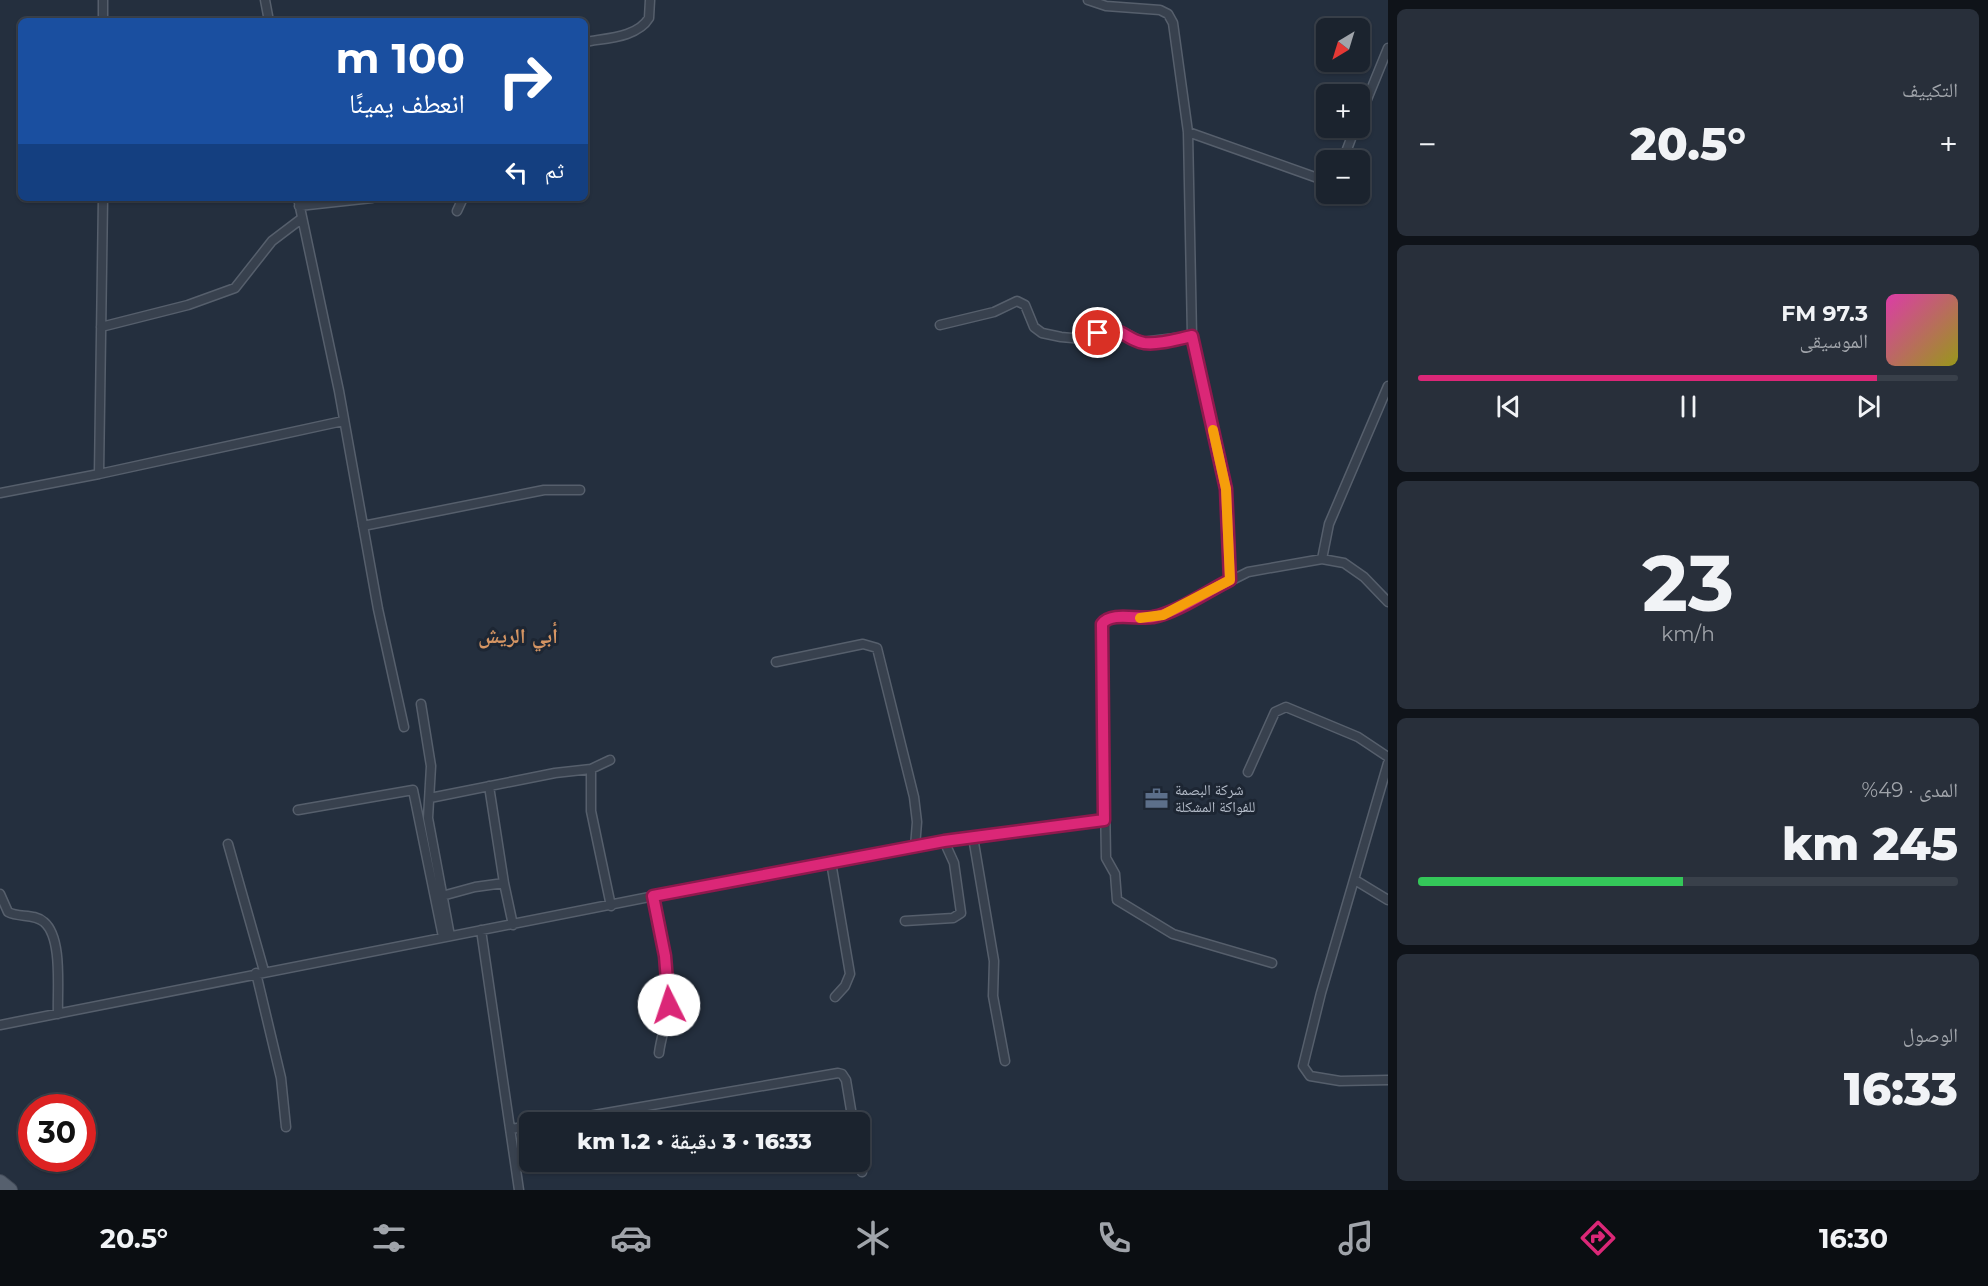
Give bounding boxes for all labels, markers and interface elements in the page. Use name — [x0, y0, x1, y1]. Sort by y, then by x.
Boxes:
north arrow — [1316, 18, 1370, 72]
map controls — [1316, 18, 1370, 204]
text: 100 m — [336, 32, 465, 84]
icon: right — [486, 42, 564, 120]
text: التكييف — [1902, 78, 1958, 102]
button: + — [1316, 84, 1370, 138]
text: انعطف يمينًا — [349, 87, 465, 120]
text: 20.5° — [1630, 116, 1746, 171]
text: − — [1418, 124, 1437, 164]
text: + — [1939, 124, 1958, 164]
button: − — [1316, 150, 1370, 204]
icon: left — [500, 156, 533, 189]
text: ثم — [545, 157, 564, 184]
text: 97.3 FM — [1781, 300, 1868, 327]
pin — [1072, 307, 1123, 358]
icon: arrive — [1081, 316, 1114, 349]
text: الموسيقى — [1800, 329, 1868, 353]
icon: previous — [1492, 390, 1525, 423]
icon: pause — [1672, 390, 1705, 423]
icon: next — [1852, 390, 1885, 423]
text: 23 — [1642, 535, 1734, 631]
district label: أبي الريش — [478, 621, 558, 652]
text: km/h — [1661, 622, 1715, 646]
text: المدى · 49% — [1862, 778, 1958, 802]
place label: شركة البصمة للفواكة المشكلة — [1175, 780, 1255, 816]
office icon: شركة البصمة للفواكة المشكلة — [1144, 785, 1170, 811]
text: 245 km — [1782, 816, 1958, 871]
position arrow — [637, 973, 701, 1037]
text: الوصول — [1903, 1023, 1958, 1047]
text: 16:33 — [1844, 1061, 1958, 1116]
speed limit sign: 30 — [18, 1094, 96, 1172]
text: 16:33 · 3 دقيقة · 1.2 km — [577, 1128, 812, 1155]
icon: filters — [368, 1217, 410, 1259]
icon: car — [610, 1217, 652, 1259]
icon: climate — [852, 1217, 894, 1259]
icon: phone — [1093, 1217, 1135, 1259]
icon: music — [1335, 1217, 1377, 1259]
icon: directions — [1577, 1217, 1619, 1259]
text: 20.5° — [100, 1222, 168, 1255]
text: 16:30 — [1819, 1222, 1888, 1255]

